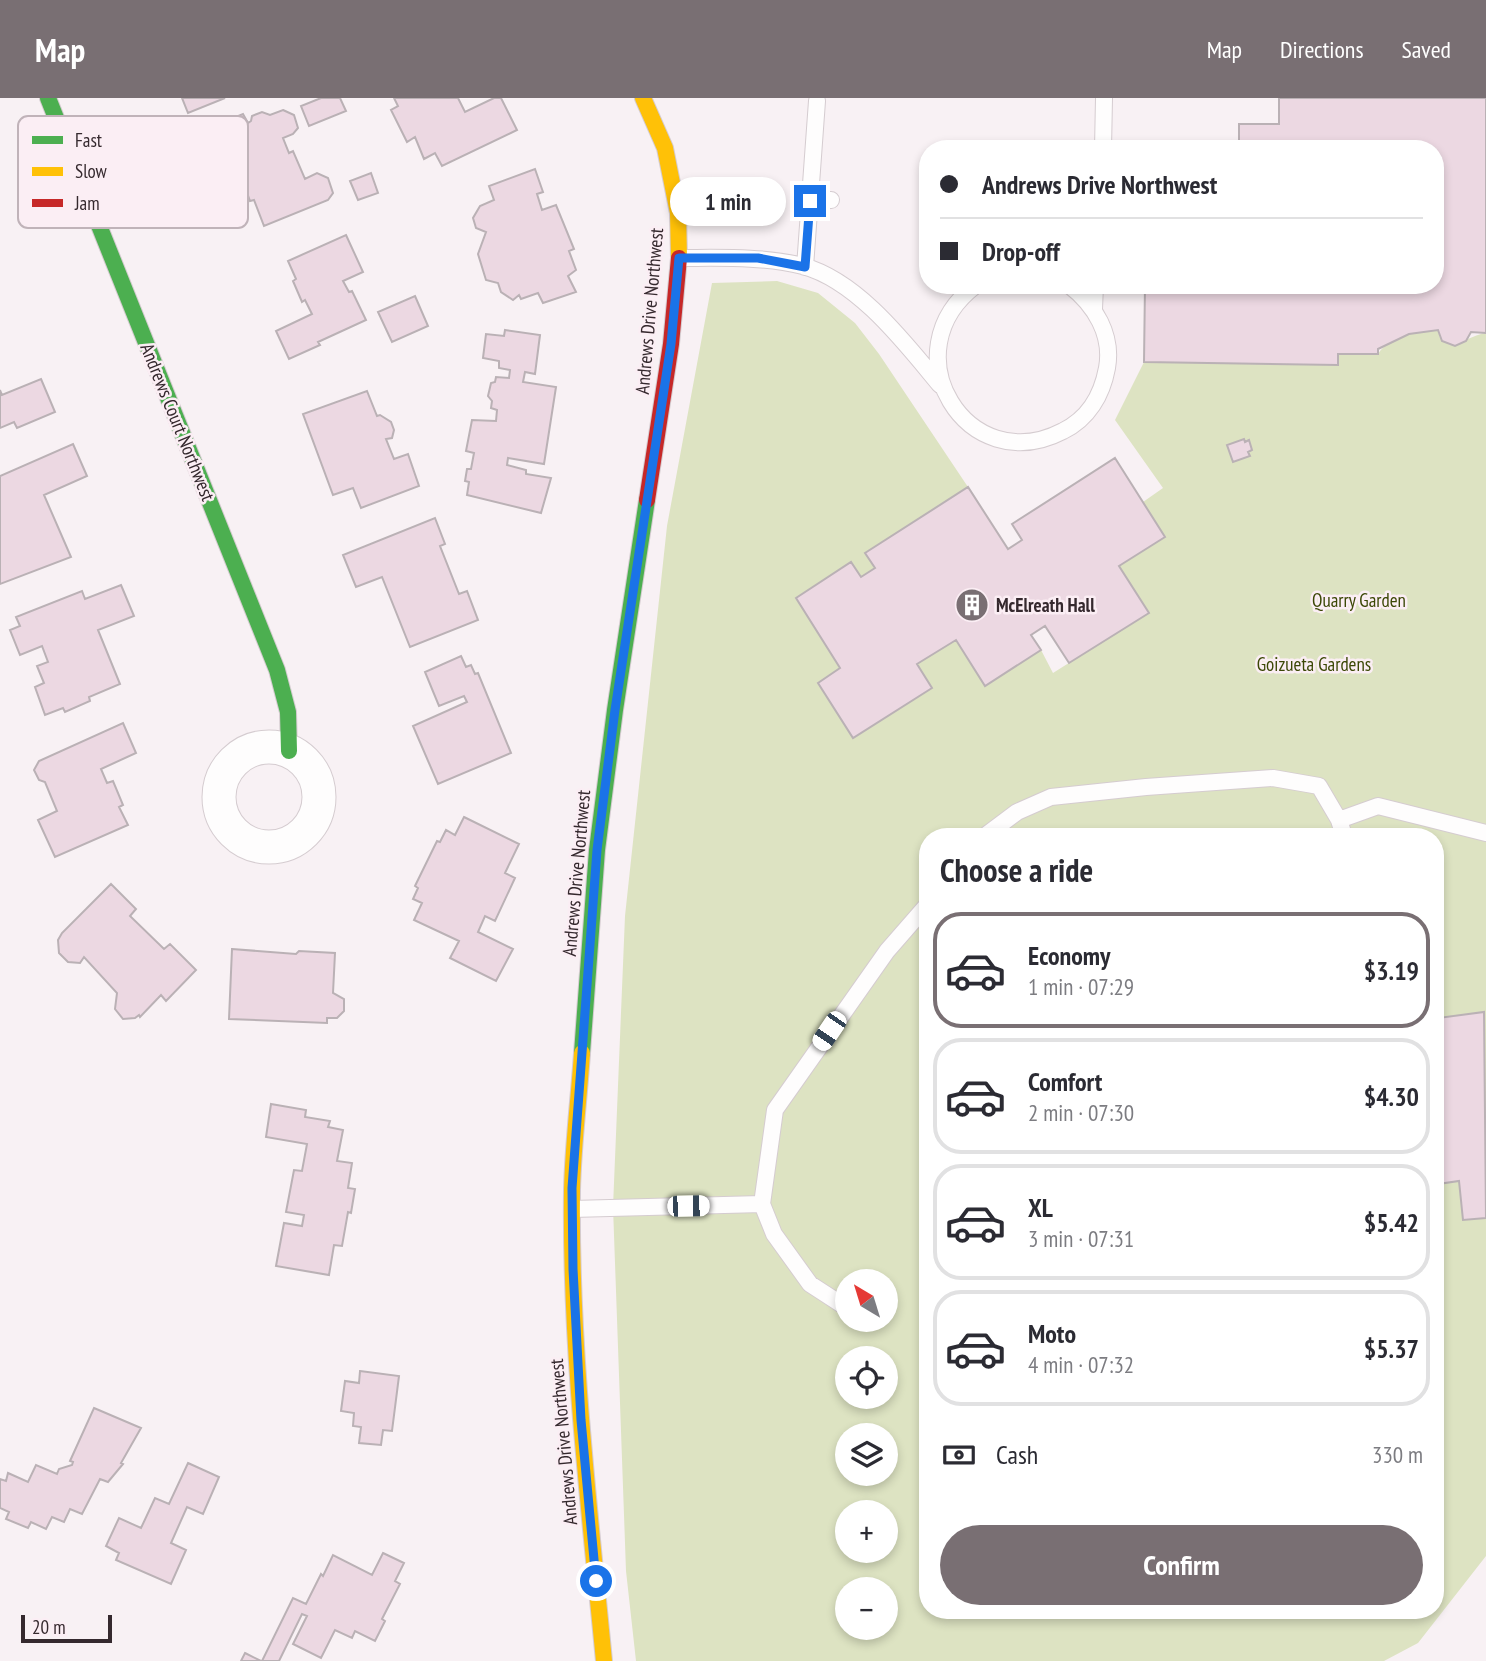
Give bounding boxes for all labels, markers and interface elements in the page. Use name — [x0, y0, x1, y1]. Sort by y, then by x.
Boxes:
text: Map — [35, 28, 85, 71]
text: Map — [1207, 34, 1242, 65]
text: Directions — [1280, 34, 1364, 65]
text: Saved — [1402, 34, 1451, 65]
legend — [18, 116, 248, 228]
text: Fast — [75, 128, 103, 152]
text: Slow — [75, 159, 108, 183]
text: Andrews Drive Northwest — [982, 168, 1217, 201]
callout: 1 min — [670, 176, 786, 226]
route end — [794, 185, 826, 217]
text: 1 min — [705, 187, 751, 216]
text: Jam — [74, 191, 100, 215]
street label: Andrews Drive Northwest — [630, 226, 668, 395]
text: Drop-off — [982, 235, 1060, 268]
street label: Andrews Court Northwest — [135, 340, 221, 505]
building icon: McElreath Hall — [953, 586, 991, 624]
park label: Quarry Garden — [1312, 588, 1406, 612]
place label: McElreath Hall — [996, 593, 1095, 617]
park label: Goizueta Gardens — [1257, 652, 1371, 676]
street label: Andrews Drive Northwest — [557, 788, 595, 957]
text: Choose a ride — [940, 849, 1093, 891]
icon: car — [944, 939, 1007, 1002]
text: Economy — [1028, 939, 1110, 972]
text: $3.19 — [1364, 954, 1419, 987]
text: 1 min · 07:29 — [1028, 972, 1134, 1001]
car — [809, 1008, 850, 1054]
icon: car — [944, 1065, 1007, 1128]
text: Comfort — [1028, 1065, 1102, 1098]
text: $4.30 — [1364, 1080, 1419, 1113]
text: 2 min · 07:30 — [1028, 1098, 1134, 1127]
icon: car — [944, 1191, 1007, 1254]
text: XL — [1028, 1191, 1053, 1224]
car — [667, 1195, 710, 1217]
text: $5.42 — [1364, 1206, 1419, 1239]
text: 3 min · 07:31 — [1028, 1224, 1134, 1253]
north arrow — [835, 1269, 898, 1332]
map controls — [835, 1269, 898, 1640]
icon: car — [944, 1317, 1007, 1380]
text: Moto — [1028, 1317, 1076, 1350]
text: $5.37 — [1364, 1332, 1419, 1365]
button: locate — [835, 1346, 898, 1409]
text: 4 min · 07:32 — [1028, 1350, 1134, 1379]
street label: Andrews Drive Northwest — [544, 1357, 582, 1526]
button: layers — [835, 1423, 898, 1486]
icon: cash — [940, 1436, 978, 1474]
text: Cash — [996, 1438, 1038, 1471]
text: 330 m — [1372, 1440, 1423, 1469]
button: + — [835, 1500, 898, 1563]
button: Confirm — [940, 1525, 1423, 1605]
route start — [580, 1565, 612, 1597]
button: − — [835, 1577, 898, 1640]
scale bar — [21, 1612, 112, 1644]
text: 20 m — [32, 1615, 66, 1639]

